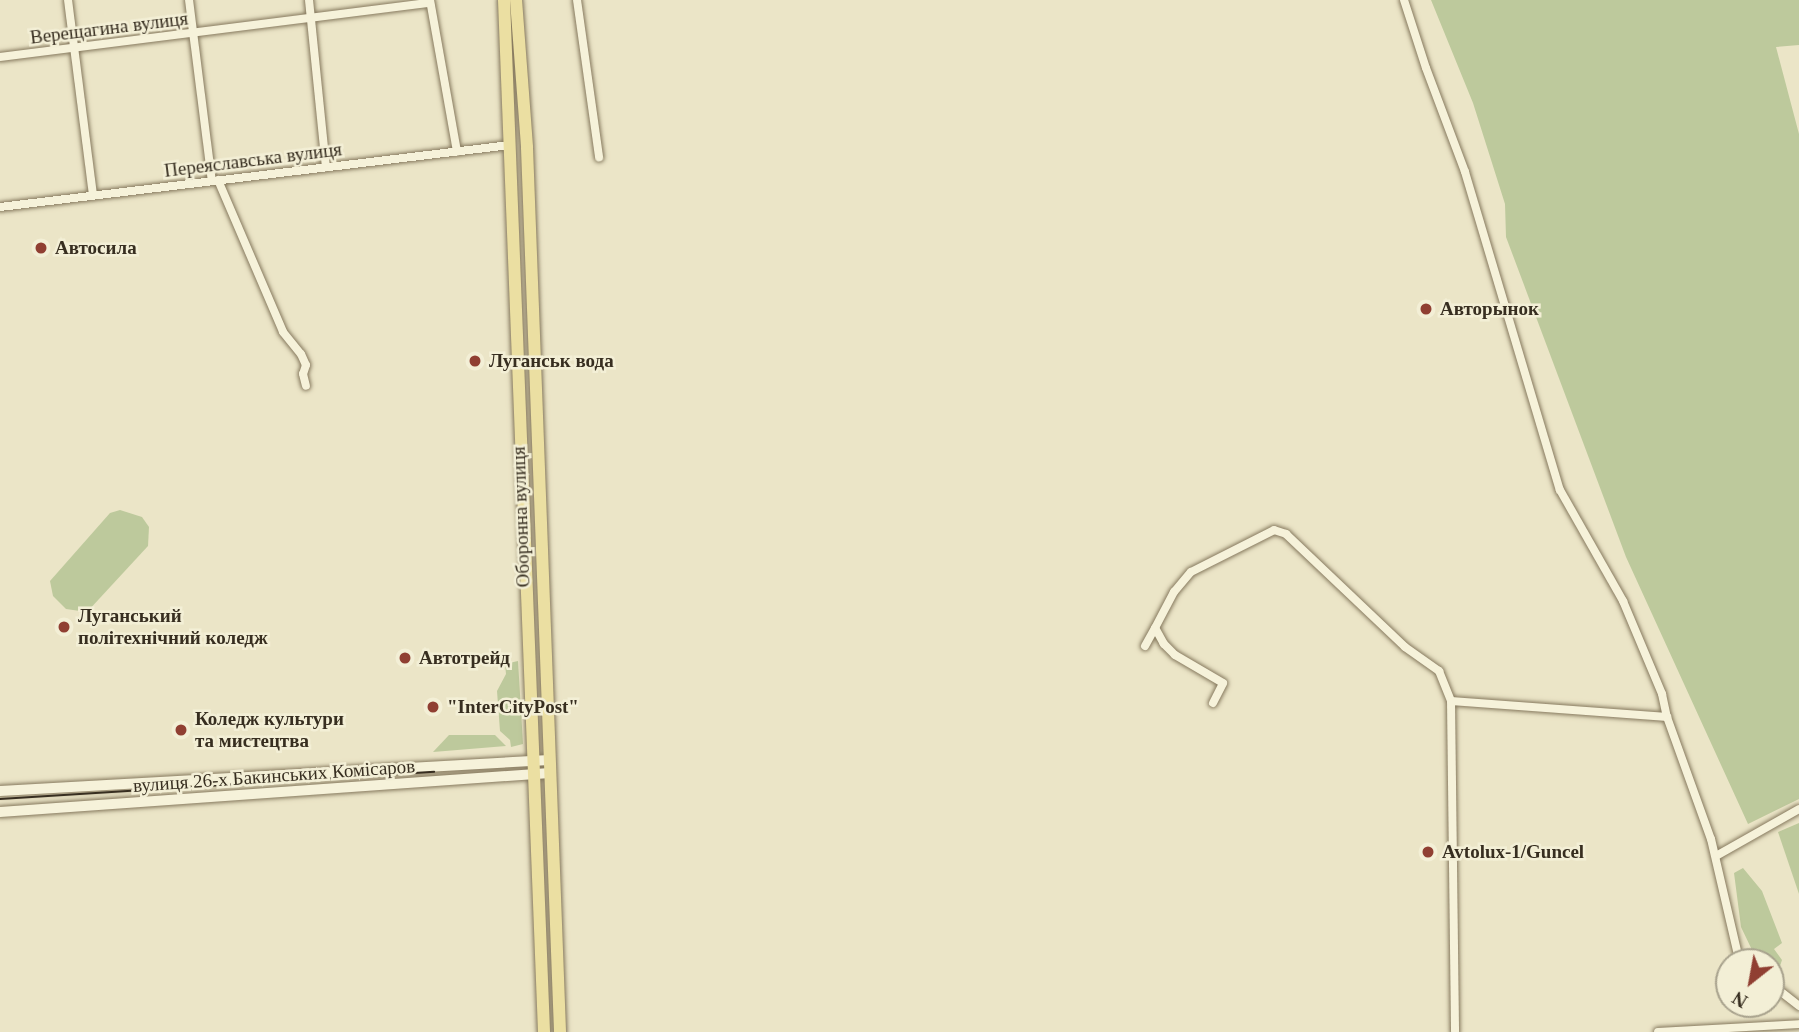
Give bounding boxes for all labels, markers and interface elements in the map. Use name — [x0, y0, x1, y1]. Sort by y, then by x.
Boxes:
street label: Верещагина вулиця — [29, 7, 189, 49]
street label: Переяславська вулиця — [163, 138, 343, 182]
place label: Автосила — [55, 237, 137, 259]
marker: Автосила — [33, 240, 49, 256]
place label: Авторынок — [1440, 298, 1539, 320]
marker: Авторынок — [1418, 301, 1434, 317]
place label: Луганськ вода — [489, 350, 614, 372]
marker: Луганськ вода — [467, 353, 483, 369]
street label: Оборонна вулиця — [507, 446, 535, 588]
place label: Луганський політехнічний коледж — [78, 605, 268, 649]
marker: Луганський політехнічний коледж — [56, 619, 72, 635]
place label: Автотрейд — [419, 647, 510, 669]
marker: Автотрейд — [397, 650, 413, 666]
place label: "InterCityPost" — [447, 696, 579, 718]
marker: "InterCityPost" — [425, 699, 441, 715]
place label: Коледж культури та мистецтва — [195, 708, 344, 752]
marker: Коледж культури та мистецтва — [173, 722, 189, 738]
street label: вулиця 26-х Бакинських Комісаров — [132, 755, 416, 797]
place label: Avtolux-1/Guncel — [1442, 841, 1584, 863]
marker: Avtolux-1/Guncel — [1420, 844, 1436, 860]
north arrow — [1715, 948, 1785, 1018]
text: N — [1729, 987, 1751, 1012]

